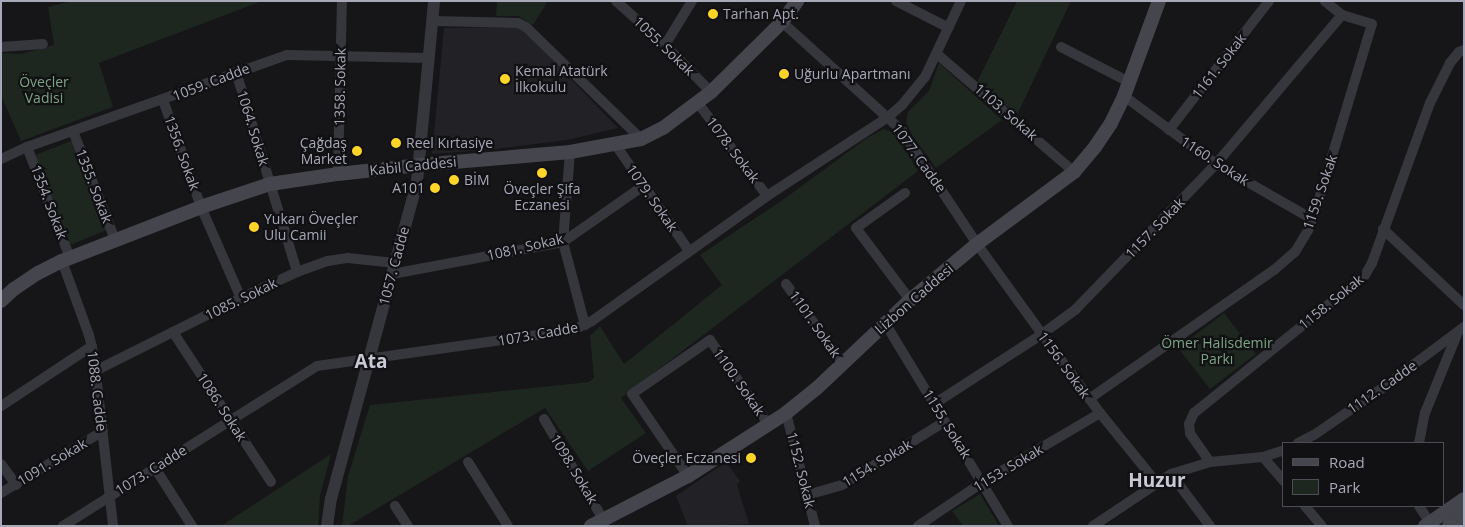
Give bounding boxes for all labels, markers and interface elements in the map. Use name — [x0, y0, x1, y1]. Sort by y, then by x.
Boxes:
place label: Tarhan Apt. — [723, 6, 799, 22]
marker: Tarhan Apt. — [707, 8, 719, 20]
street label: 1055. Sokak — [630, 13, 698, 79]
street label: 1161. Sokak — [1188, 30, 1250, 102]
street label: 1358. Sokak — [331, 48, 349, 126]
street label: 1059. Cadde — [170, 60, 252, 104]
place label: Kemal Atatürk İlkokulu — [515, 63, 608, 95]
place label: Uğurlu Apartmanı — [794, 66, 911, 82]
marker: Uğurlu Apartmanı — [778, 68, 790, 80]
marker: Kemal Atatürk İlkokulu — [499, 73, 511, 85]
park label: Öveçler Vadisi — [19, 74, 69, 106]
street label: 1103. Sokak — [971, 80, 1041, 144]
street label: 1064. Sokak — [234, 88, 272, 168]
street label: 1356. Sokak — [161, 114, 203, 192]
street label: 1078. Sokak — [703, 114, 763, 186]
street label: 1077. Cadde — [888, 120, 950, 196]
street label: 1160. Sokak — [1178, 133, 1252, 189]
place label: Çağdaş Market — [300, 135, 347, 168]
place label: Reel Kırtasiye — [406, 135, 493, 151]
marker: Reel Kırtasiye — [390, 137, 402, 149]
marker: Çağdaş Market — [351, 145, 363, 157]
street label: 1355. Sokak — [72, 147, 116, 225]
street label: 1159. Sokak — [1299, 152, 1341, 232]
street label: Kabil Caddesi — [369, 153, 457, 179]
street label: 1079. Sokak — [623, 161, 681, 235]
street label: 1354. Sokak — [27, 163, 71, 241]
marker: Öveçler Şifa Eczanesi — [536, 167, 548, 179]
place label: BİM — [464, 172, 490, 188]
marker: BİM — [448, 174, 460, 186]
place label: A101 — [392, 180, 425, 196]
place label: Öveçler Şifa Eczanesi — [504, 181, 580, 213]
marker: A101 — [429, 182, 441, 194]
street label: 1157. Sokak — [1122, 194, 1188, 262]
place label: Yukarı Öveçler Ulu Camii — [264, 211, 358, 243]
marker: Yukarı Öveçler Ulu Camii — [248, 221, 260, 233]
street label: 1057. Cadde — [375, 225, 413, 307]
street label: 1081. Sokak — [485, 230, 565, 264]
street label: Lizbon Caddesi — [871, 260, 957, 338]
street label: 1158. Sokak — [1295, 271, 1367, 333]
street label: 1085. Sokak — [202, 274, 280, 324]
street label: 1101. Sokak — [786, 287, 844, 361]
street label: 1073. Cadde — [497, 319, 579, 349]
street label: 1156. Sokak — [1034, 329, 1094, 401]
park label: Ömer Halisdemir Parkı — [1161, 335, 1273, 368]
street label: 1100. Sokak — [710, 345, 768, 419]
street label: 1088. Cadde — [84, 350, 110, 432]
district label: Ata — [355, 351, 387, 373]
street label: 1112. Cadde — [1344, 357, 1420, 417]
street label: 1086. Sokak — [194, 370, 250, 444]
street label: 1155. Sokak — [919, 387, 975, 461]
street label: 1152. Sokak — [783, 430, 819, 510]
street label: 1098. Sokak — [547, 431, 601, 507]
street label: 1091. Sokak — [14, 435, 90, 489]
street label: 1154. Sokak — [839, 436, 915, 490]
street label: 1073. Cadde — [112, 441, 190, 499]
street label: 1153. Sokak — [970, 441, 1046, 495]
legend — [1282, 442, 1445, 507]
place label: Öveçler Eczanesi — [632, 450, 741, 466]
marker: Öveçler Eczanesi — [745, 452, 757, 464]
text: Road — [1329, 452, 1365, 472]
district label: Huzur — [1128, 470, 1186, 492]
text: Park — [1329, 477, 1360, 497]

